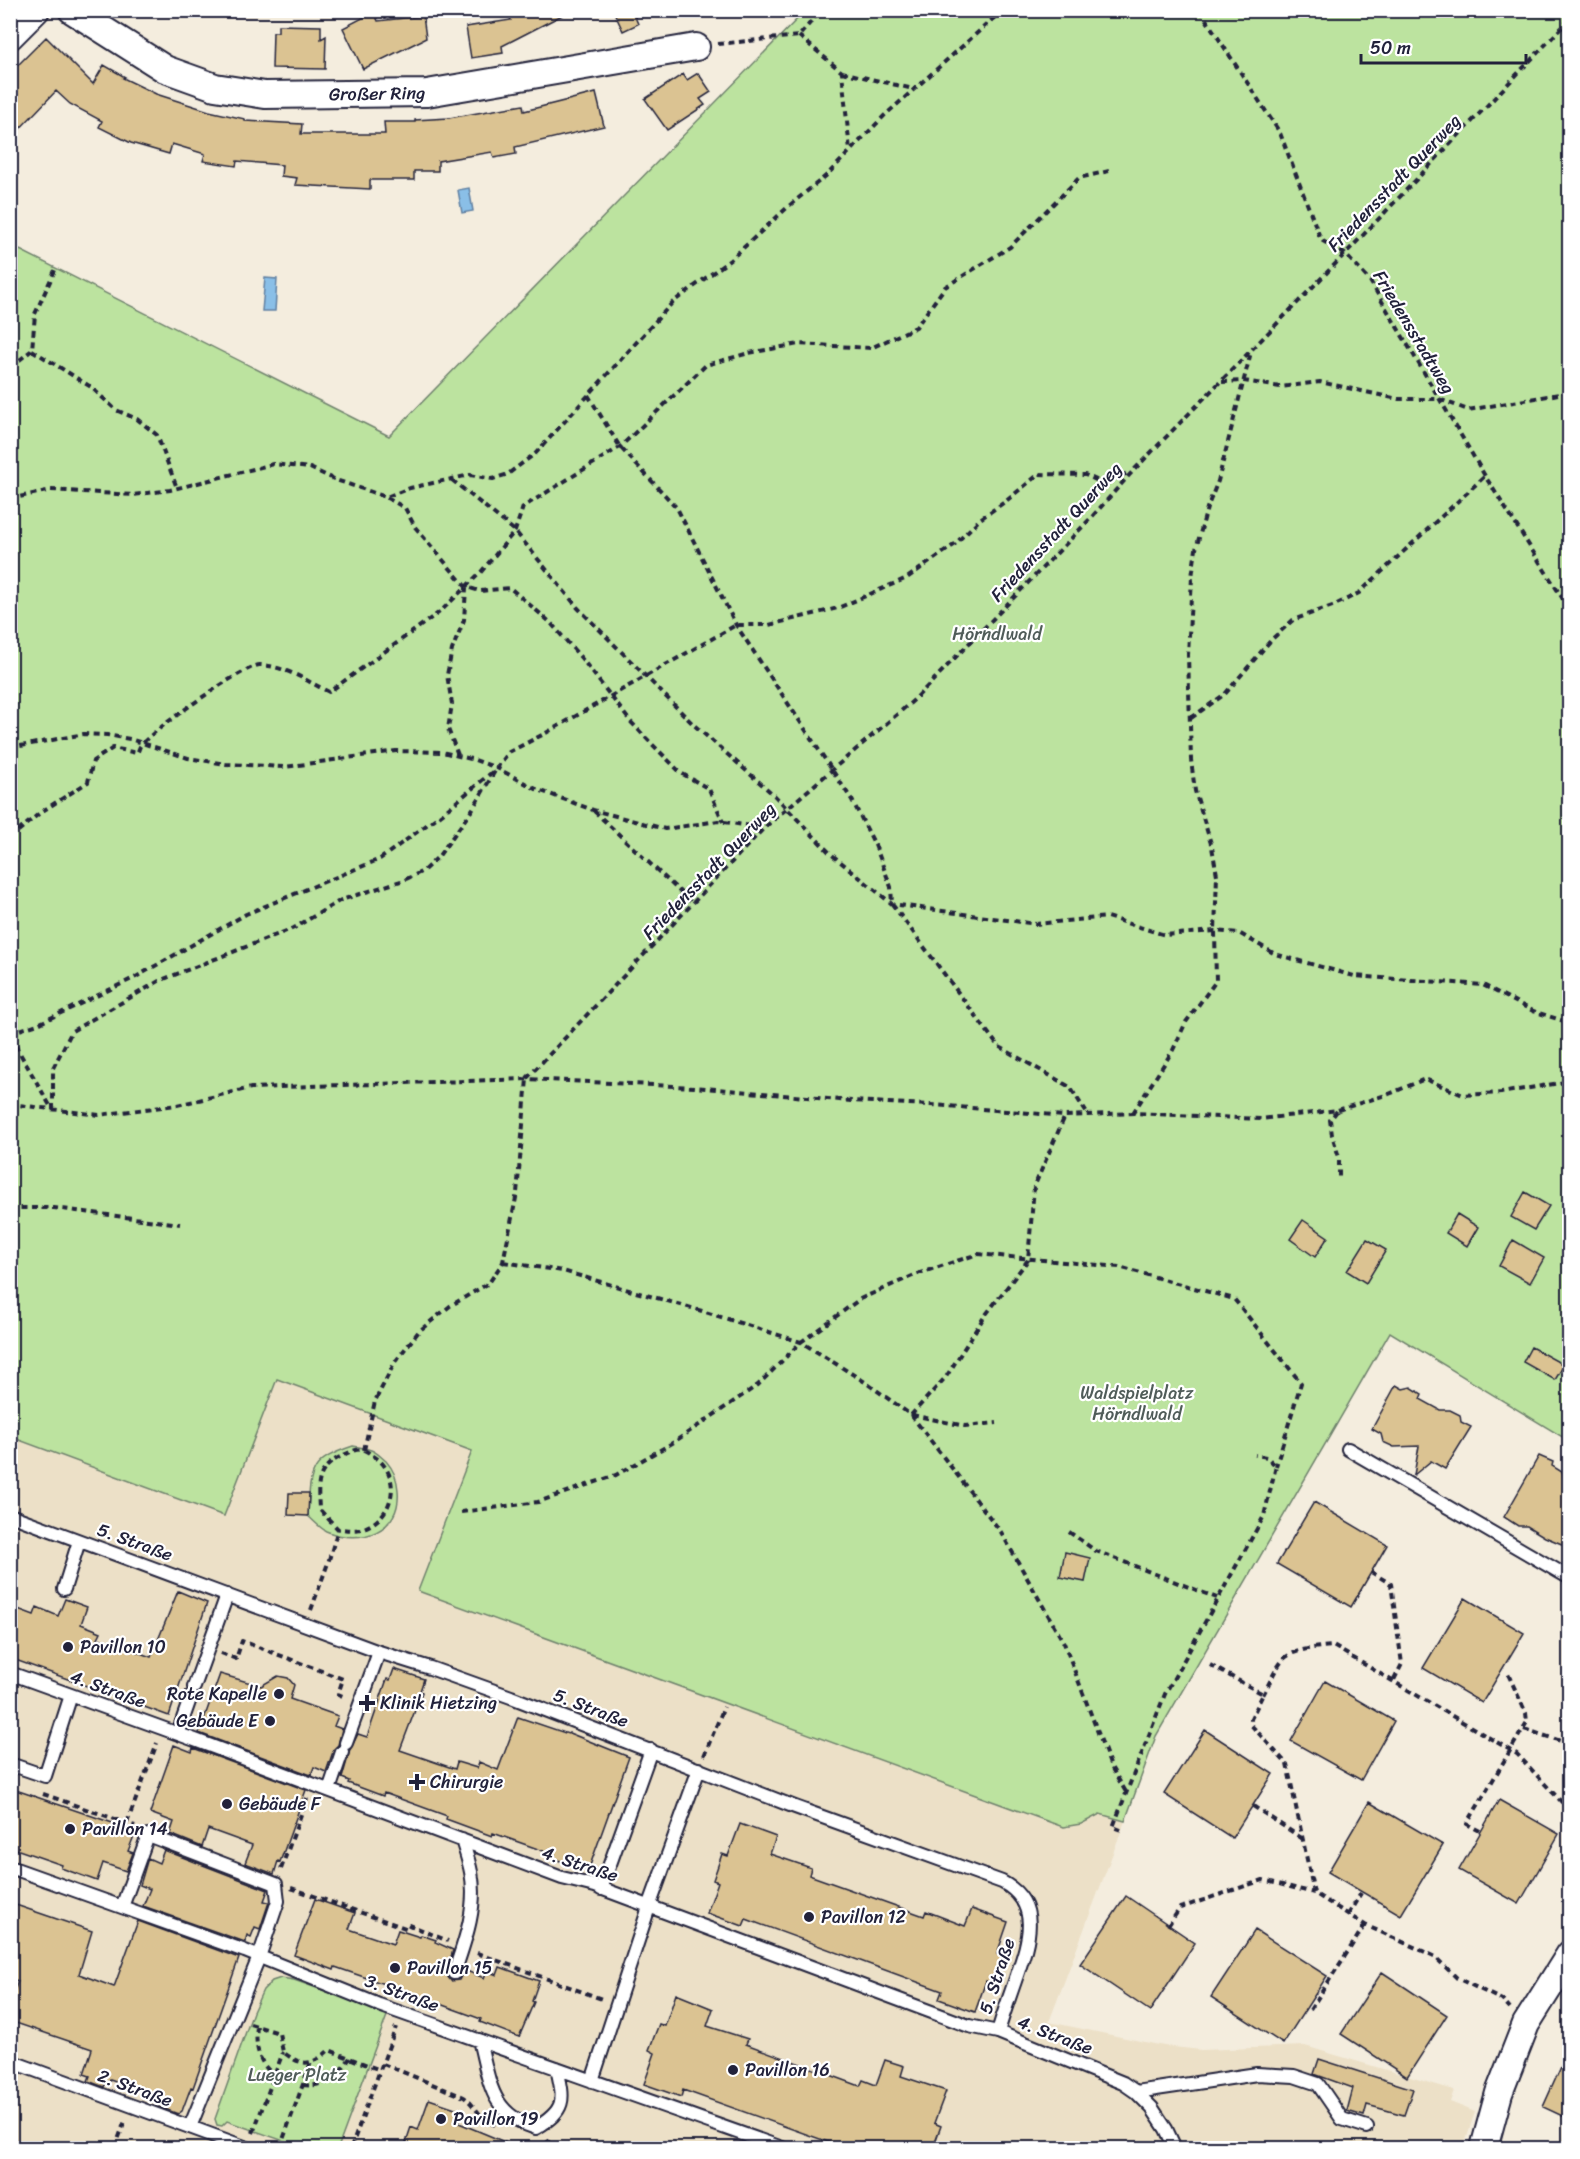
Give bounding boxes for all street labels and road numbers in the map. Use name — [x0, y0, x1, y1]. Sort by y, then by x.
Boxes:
street label: Großer Ring — [329, 77, 425, 110]
street label: Friedensstadt Querweg — [1319, 106, 1469, 260]
street label: Friedensstadtweg — [1364, 264, 1464, 400]
street label: Friedensstadt Querweg — [982, 454, 1130, 610]
street label: Friedensstadt Querweg — [634, 794, 784, 948]
street label: 5. Straße — [93, 1514, 177, 1570]
street label: 4. Straße — [66, 1661, 150, 1717]
street label: 5. Straße — [549, 1679, 633, 1737]
street label: 4. Straße — [538, 1837, 622, 1891]
street label: 5. Straße — [970, 1934, 1024, 2018]
street label: 3. Straße — [360, 1965, 444, 2021]
street label: 4. Straße — [1013, 2006, 1097, 2064]
street label: 2. Straße — [93, 2060, 177, 2116]

